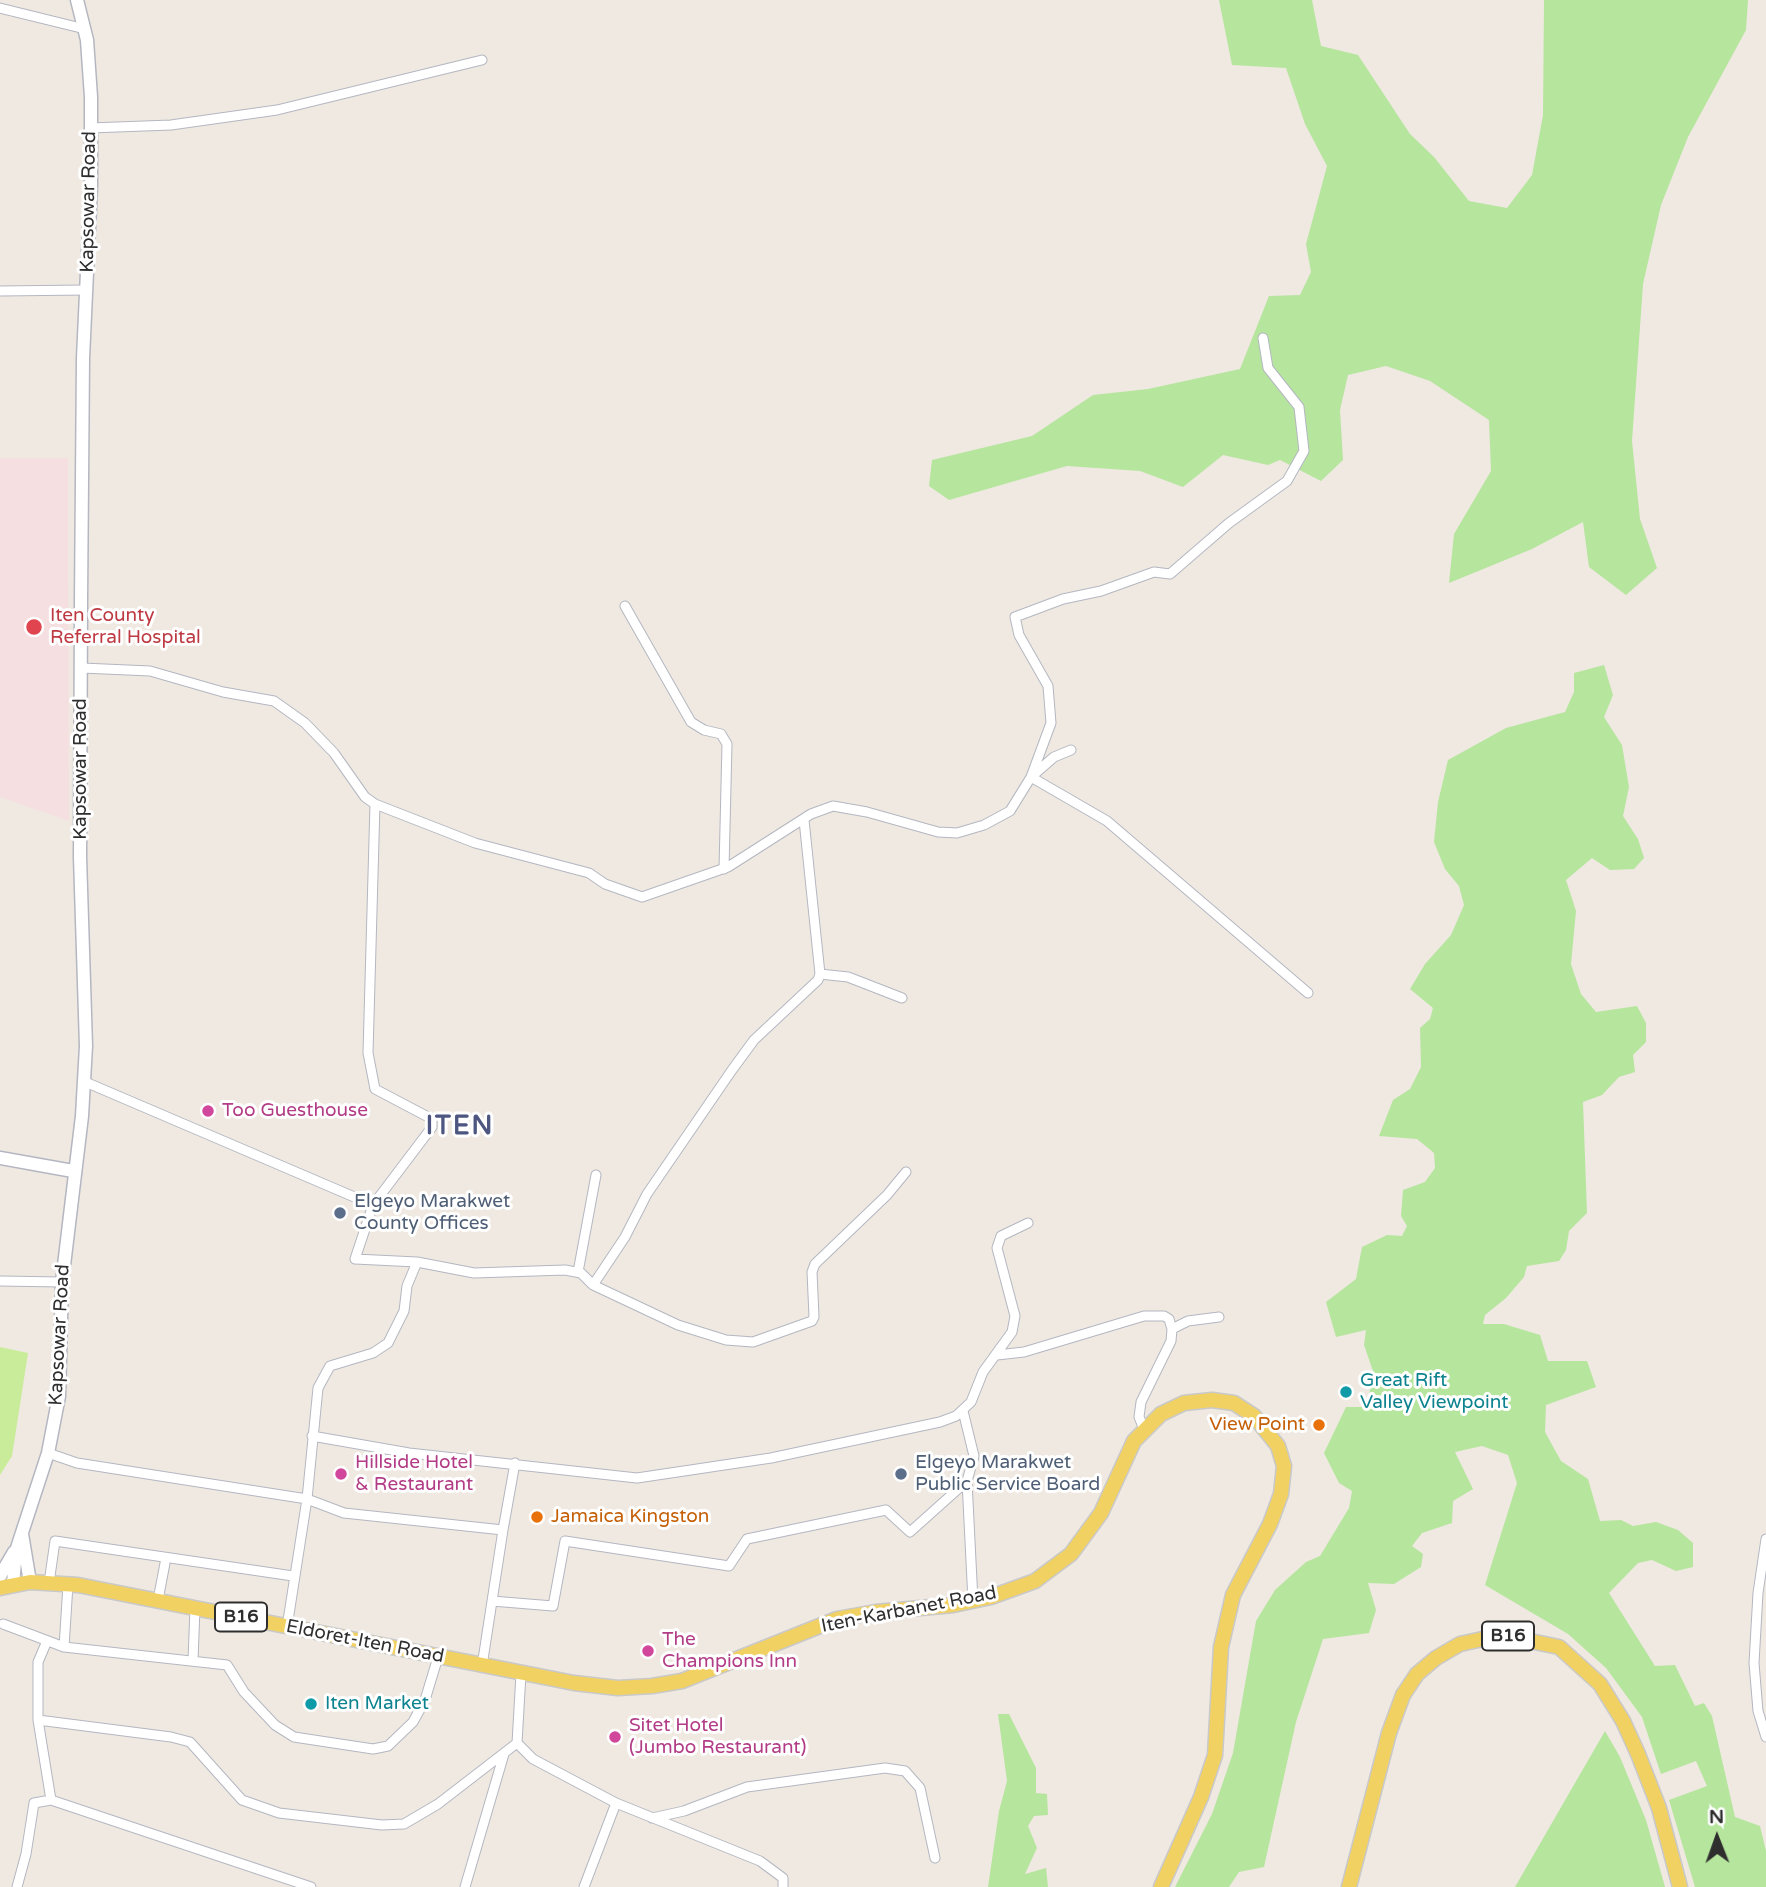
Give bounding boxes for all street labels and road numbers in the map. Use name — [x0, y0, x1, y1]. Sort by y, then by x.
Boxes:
street label: Kapsowar Road — [76, 131, 102, 273]
street label: Kapsowar Road — [70, 698, 92, 840]
street label: Kapsowar Road — [45, 1264, 75, 1406]
street label: Iten-Karbanet Road — [819, 1582, 999, 1638]
road number: B16 — [215, 1602, 267, 1632]
street label: Eldoret-Iten Road — [284, 1615, 446, 1669]
road number: B16 — [1482, 1622, 1534, 1651]

